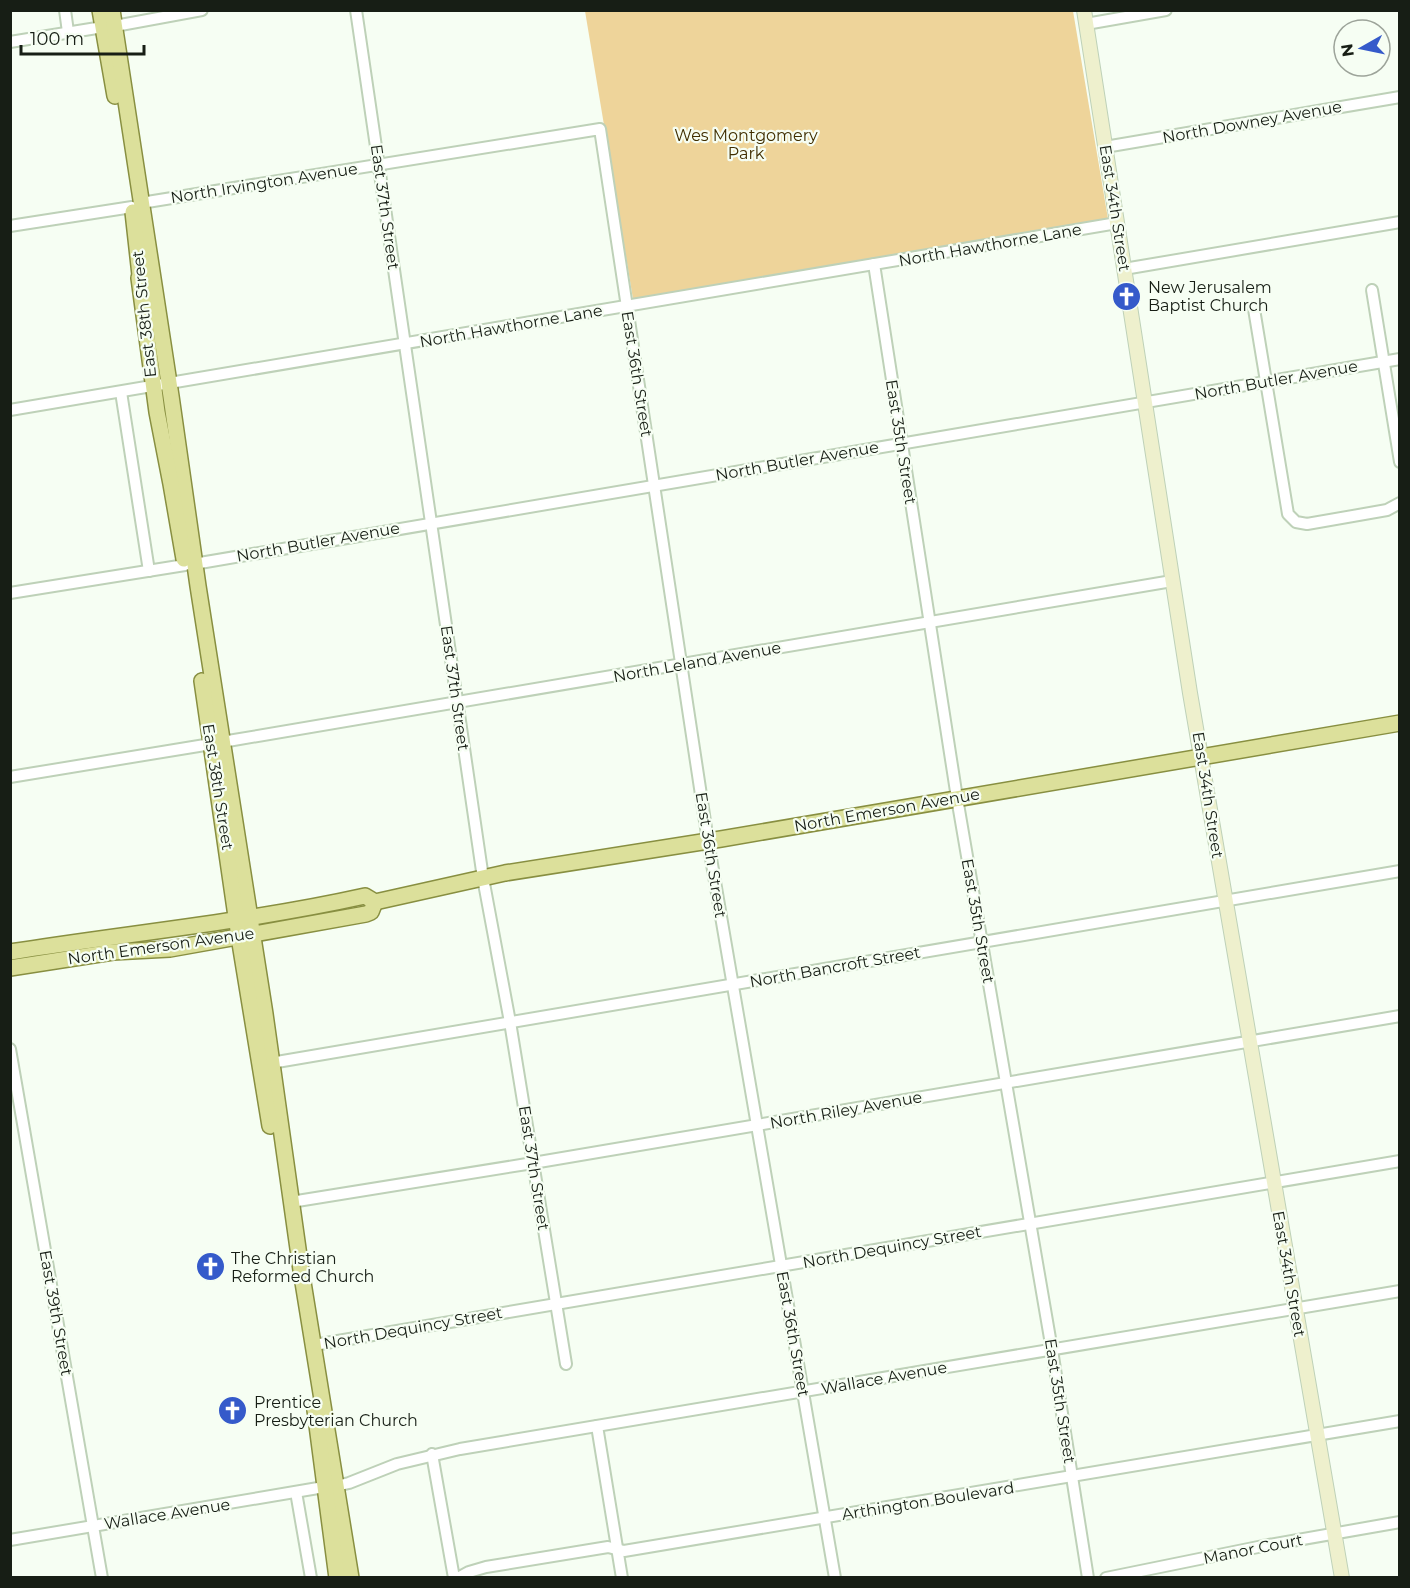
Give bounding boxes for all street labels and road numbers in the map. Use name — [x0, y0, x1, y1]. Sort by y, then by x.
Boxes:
street label: North Downey Avenue — [1161, 97, 1343, 147]
street label: East 37th Street — [367, 143, 403, 271]
street label: East 34th Street — [1096, 143, 1134, 273]
street label: North Irvington Avenue — [169, 159, 359, 207]
street label: North Hawthorne Lane — [897, 220, 1083, 270]
street label: East 38th Street — [128, 249, 160, 378]
street label: North Hawthorne Lane — [418, 301, 604, 351]
street label: East 36th Street — [618, 310, 656, 439]
street label: North Butler Avenue — [1193, 356, 1359, 404]
street label: East 35th Street — [882, 378, 920, 506]
street label: North Butler Avenue — [714, 437, 880, 485]
street label: North Butler Avenue — [235, 518, 401, 566]
street label: East 37th Street — [437, 624, 473, 752]
street label: North Leland Avenue — [612, 638, 782, 686]
street label: East 38th Street — [199, 722, 237, 852]
street label: East 34th Street — [1189, 730, 1227, 860]
street label: North Emerson Avenue — [793, 784, 981, 836]
street label: East 36th Street — [692, 791, 730, 920]
street label: East 35th Street — [958, 857, 998, 985]
street label: North Emerson Avenue — [67, 923, 255, 969]
street label: North Bancroft Street — [748, 943, 922, 991]
street label: North Riley Avenue — [768, 1087, 924, 1133]
street label: East 37th Street — [515, 1104, 553, 1232]
street label: East 34th Street — [1269, 1209, 1310, 1339]
street label: North Dequincy Street — [801, 1222, 983, 1272]
street label: East 39th Street — [36, 1249, 76, 1378]
street label: East 36th Street — [773, 1270, 813, 1399]
street label: North Dequincy Street — [322, 1303, 504, 1353]
street label: East 35th Street — [1041, 1337, 1079, 1465]
street label: Wallace Avenue — [820, 1358, 948, 1398]
street label: Arthington Boulevard — [840, 1478, 1016, 1524]
street label: Wallace Avenue — [103, 1495, 231, 1533]
street label: Manor Court — [1202, 1530, 1305, 1568]

